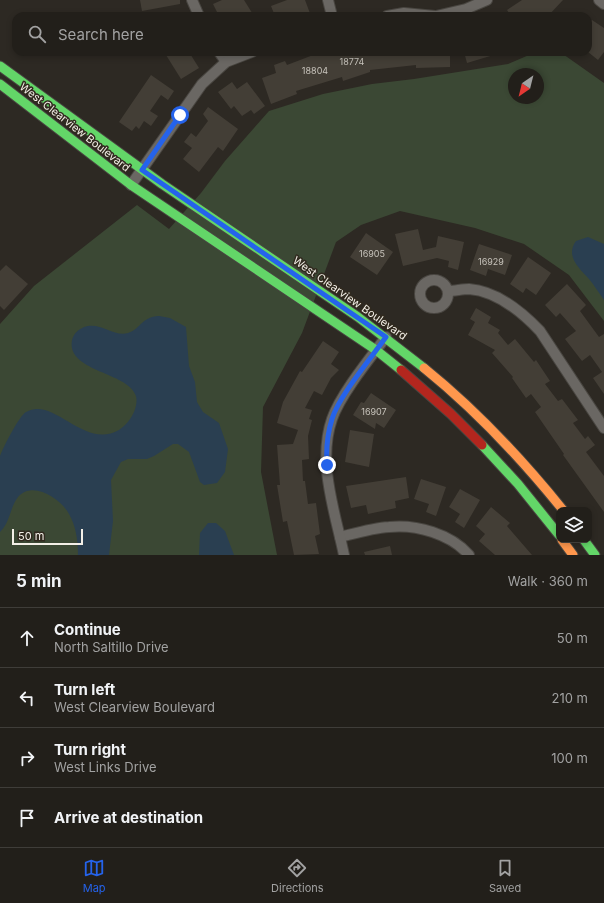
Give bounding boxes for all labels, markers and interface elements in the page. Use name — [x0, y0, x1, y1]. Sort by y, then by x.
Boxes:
search box — [12, 12, 592, 56]
icon: search — [26, 23, 48, 45]
text: Search here — [58, 25, 144, 44]
house number: 18774 — [340, 56, 365, 67]
house number: 18804 — [302, 65, 328, 76]
north arrow — [508, 68, 544, 104]
street label: West Clearview Boulevard — [17, 80, 133, 174]
route start — [171, 106, 189, 124]
house number: 16905 — [359, 248, 385, 259]
street label: West Clearview Boulevard — [290, 253, 410, 343]
house number: 16929 — [478, 256, 504, 267]
house number: 16907 — [361, 406, 387, 417]
route end — [318, 456, 336, 474]
map controls — [556, 507, 592, 543]
button: layers — [556, 507, 592, 543]
scale bar — [12, 527, 83, 546]
text: 50 m — [18, 529, 44, 543]
text: 5 min — [16, 571, 62, 591]
text: Walk · 360 m — [508, 573, 588, 589]
text: Continue — [54, 620, 121, 639]
icon: ahead — [16, 627, 38, 649]
text: 50 m — [557, 630, 588, 646]
text: North Saltillo Drive — [54, 639, 169, 655]
text: Turn left — [54, 680, 115, 699]
icon: left — [16, 687, 38, 709]
text: 210 m — [552, 690, 588, 706]
text: West Clearview Boulevard — [54, 699, 215, 715]
text: Turn right — [54, 740, 126, 759]
icon: right — [16, 747, 38, 769]
text: 100 m — [551, 750, 588, 766]
text: West Links Drive — [54, 759, 157, 775]
icon: arrive — [16, 807, 38, 829]
text: Arrive at destination — [54, 808, 203, 827]
tab: Map — [83, 857, 106, 895]
tab: Directions — [271, 857, 324, 895]
tab: Saved — [489, 857, 521, 895]

